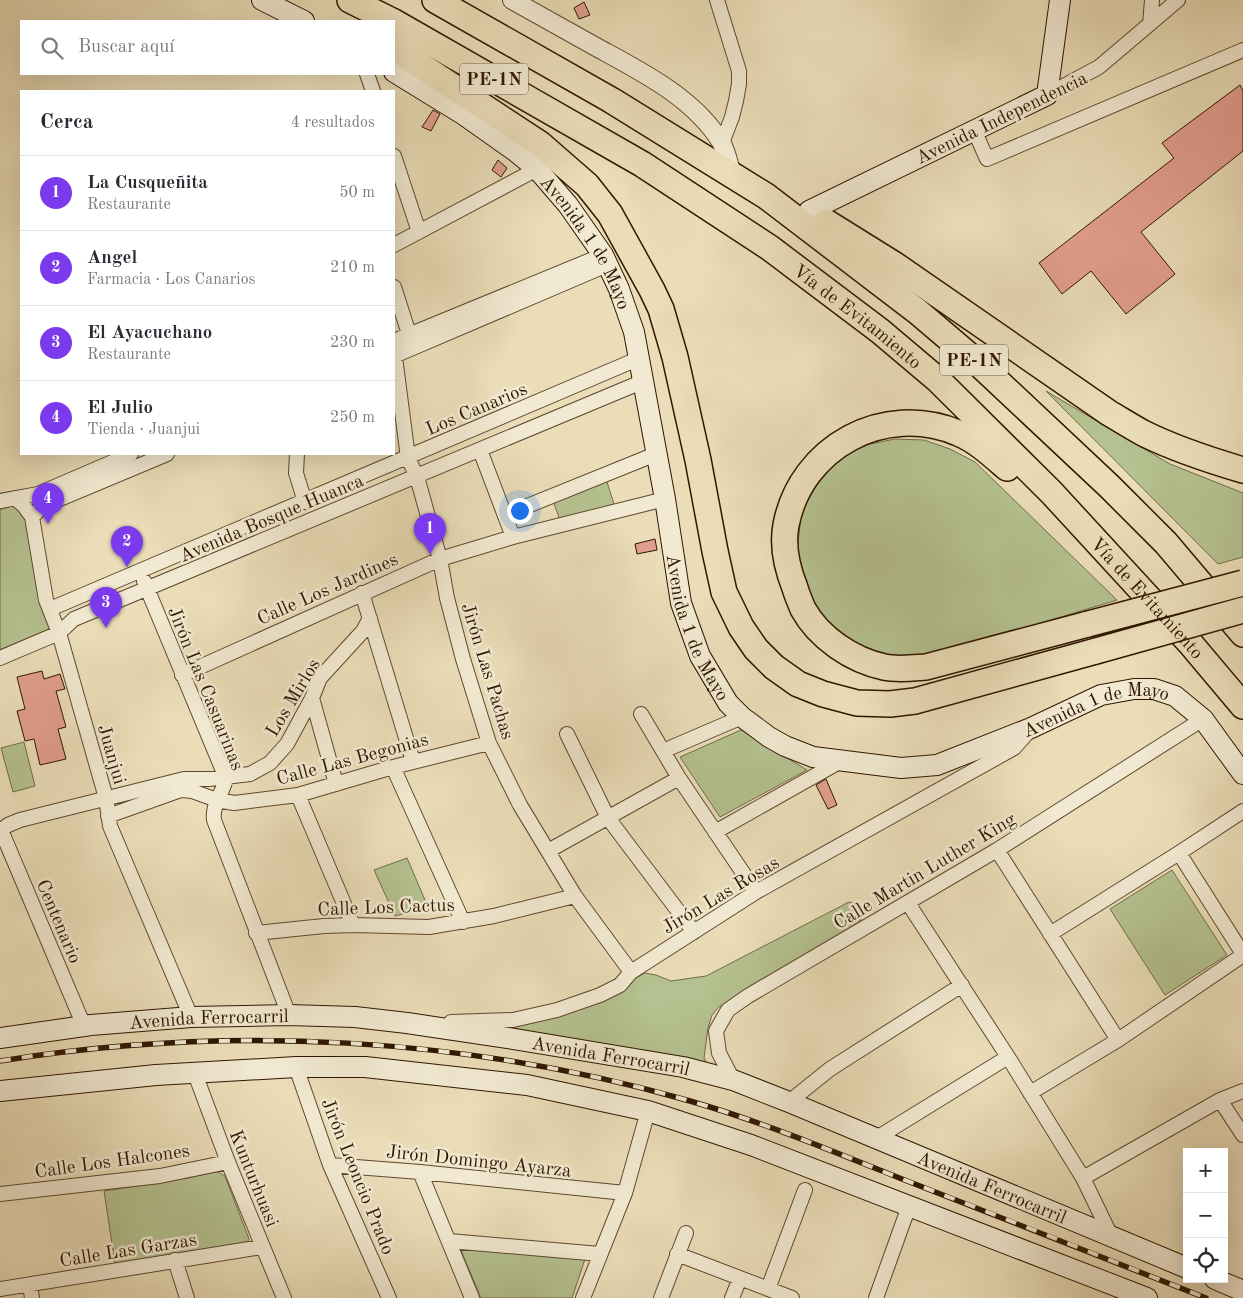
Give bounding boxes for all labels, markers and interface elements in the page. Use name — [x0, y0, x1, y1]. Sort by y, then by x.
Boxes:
search box — [20, 20, 395, 75]
icon: search — [38, 34, 66, 62]
text: Buscar aquí — [78, 38, 174, 57]
road number: PE-1N — [460, 64, 528, 95]
street label: Avenida Independencia — [913, 69, 1091, 169]
text: Cerca — [40, 112, 93, 133]
text: 4 resultados — [291, 115, 375, 131]
street label: Avenida 1 de Mayo — [535, 173, 632, 312]
text: La Cusqueñita — [87, 174, 208, 193]
text: 1 — [51, 185, 61, 201]
text: 50 m — [339, 185, 375, 201]
text: Restaurante — [87, 197, 171, 213]
text: Angel — [87, 249, 137, 268]
text: 2 — [51, 260, 61, 276]
text: 210 m — [330, 260, 375, 276]
street label: Vía de Evitamiento — [789, 262, 924, 374]
text: Farmacia · Los Canarios — [87, 272, 256, 288]
text: El Ayacuchano — [87, 324, 212, 343]
text: 3 — [51, 335, 61, 351]
text: 230 m — [330, 335, 375, 351]
road number: PE-1N — [940, 344, 1008, 376]
text: Restaurante — [87, 347, 171, 363]
street label: Los Canarios — [424, 380, 530, 440]
text: El Julio — [87, 399, 153, 418]
text: 4 — [51, 410, 61, 426]
text: 250 m — [330, 410, 375, 426]
text: Tienda · Juanjui — [87, 422, 200, 438]
street label: Avenida Bosque Huanca — [177, 472, 367, 567]
pin: 4 — [32, 483, 64, 524]
your location — [507, 498, 533, 524]
pin: 1 — [414, 513, 446, 554]
pin: 2 — [111, 526, 143, 567]
street label: Vía de Evitamiento — [1086, 535, 1206, 664]
street label: Calle Los Jardines — [255, 551, 401, 630]
street label: Avenida 1 de Mayo — [662, 553, 731, 705]
pin: 3 — [90, 587, 122, 628]
street label: Jirón Las Pachas — [457, 601, 516, 742]
street label: Jirón Las Casuarinas — [163, 604, 246, 773]
street label: Los Mirlos — [263, 656, 325, 741]
street label: Avenida 1 de Mayo — [1021, 682, 1172, 742]
street label: Juanjui — [93, 723, 128, 787]
street label: Calle Las Begonias — [275, 731, 431, 790]
street label: Calle Martin Luther King — [831, 810, 1020, 934]
street label: Jirón Las Rosas — [659, 854, 783, 938]
street label: Centenario — [32, 877, 84, 967]
street label: Calle Los Cactus — [317, 897, 455, 920]
street label: Avenida Ferrocarril — [128, 1008, 289, 1034]
street label: Avenida Ferrocarril — [530, 1035, 691, 1080]
street label: Jirón Leoncio Prado — [317, 1096, 397, 1258]
street label: Kunturhuasi — [225, 1128, 281, 1230]
street label: Calle Los Halcones — [33, 1142, 191, 1183]
street label: Jirón Domingo Ayarza — [385, 1143, 573, 1182]
map controls — [1183, 1148, 1228, 1283]
button: + — [1183, 1148, 1228, 1193]
street label: Avenida Ferrocarril — [914, 1149, 1069, 1229]
button: − — [1183, 1193, 1228, 1238]
street label: Calle Las Garzas — [58, 1231, 199, 1272]
button: locate — [1183, 1238, 1228, 1283]

